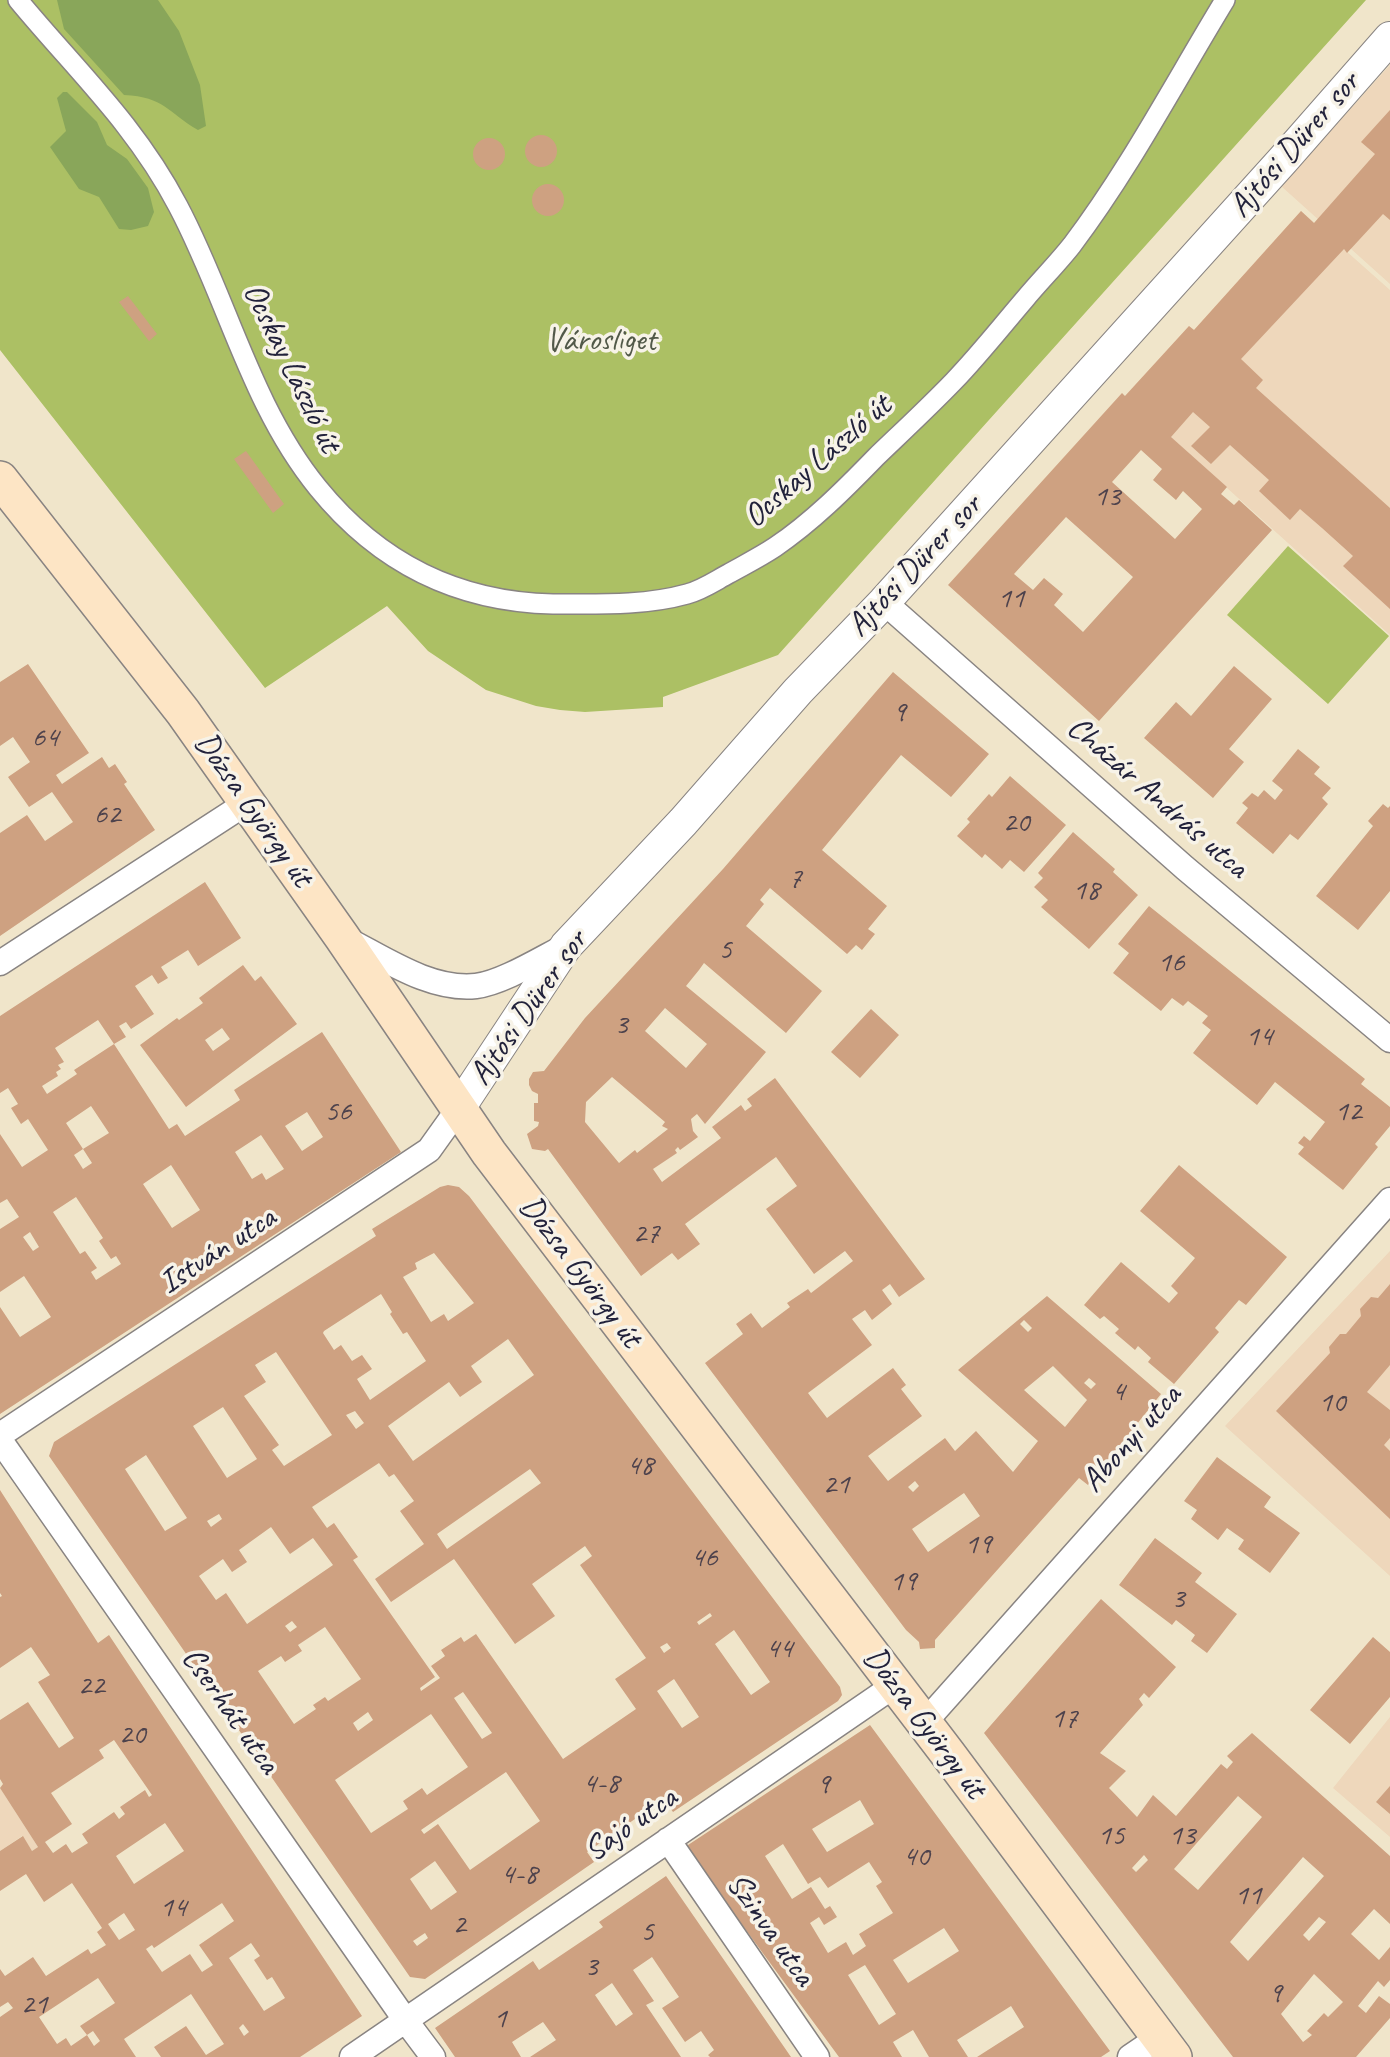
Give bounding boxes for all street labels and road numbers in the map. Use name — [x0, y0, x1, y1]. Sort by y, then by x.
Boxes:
street label: Ajtósi Dürer sor — [1221, 64, 1369, 226]
street label: Ocskay László út — [233, 277, 349, 459]
street label: Ocskay László út — [736, 387, 900, 537]
street label: Ajtósi Dürer sor — [839, 487, 991, 645]
street label: Cházár András utca — [1058, 708, 1256, 888]
street label: Dózsa György út — [185, 725, 321, 895]
street label: Ajtósi Dürer sor — [461, 923, 597, 1093]
street label: Dózsa György út — [510, 1188, 650, 1356]
street label: István utca — [152, 1199, 284, 1303]
street label: Abonyi utca — [1074, 1377, 1190, 1501]
street label: Dózsa György út — [854, 1639, 994, 1807]
street label: Cserhát utca — [172, 1640, 288, 1782]
street label: Sajó utca — [577, 1779, 685, 1871]
street label: Szinva utca — [717, 1866, 823, 1994]

